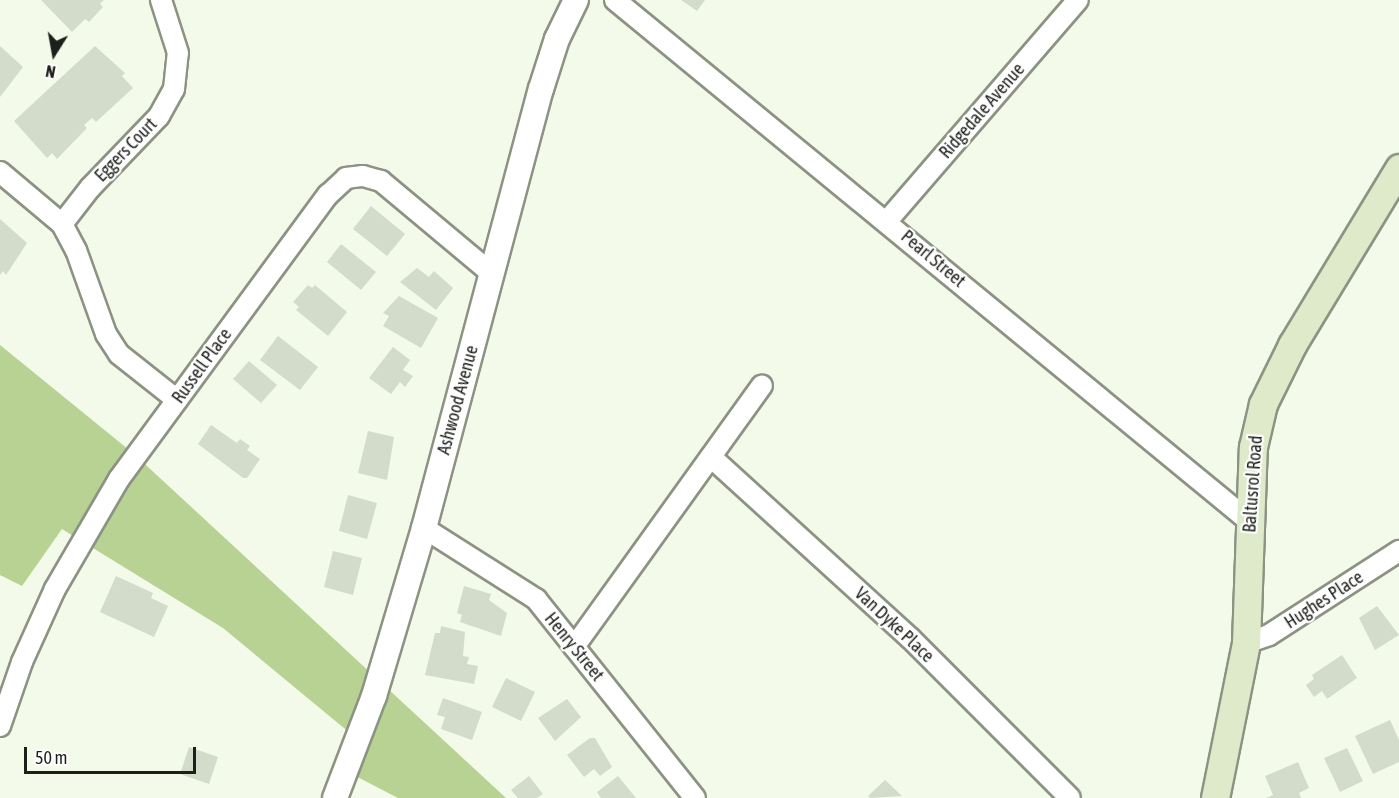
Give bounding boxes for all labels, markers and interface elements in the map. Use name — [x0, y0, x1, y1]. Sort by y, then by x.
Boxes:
north arrow — [24, 24, 84, 84]
street label: Ridgedale Avenue — [935, 59, 1029, 163]
text: N — [44, 62, 57, 81]
street label: Eggers Court — [90, 114, 162, 186]
street label: Pearl Street — [896, 226, 970, 292]
street label: Russell Place — [168, 324, 236, 408]
street label: Ashwood Avenue — [433, 343, 483, 457]
street label: Baltusrol Road — [1239, 435, 1267, 533]
street label: Hughes Place — [1281, 567, 1367, 633]
street label: Van Dyke Place — [850, 583, 938, 667]
street label: Henry Street — [540, 608, 608, 686]
scale bar — [27, 735, 200, 773]
text: 50 m — [35, 747, 67, 768]

